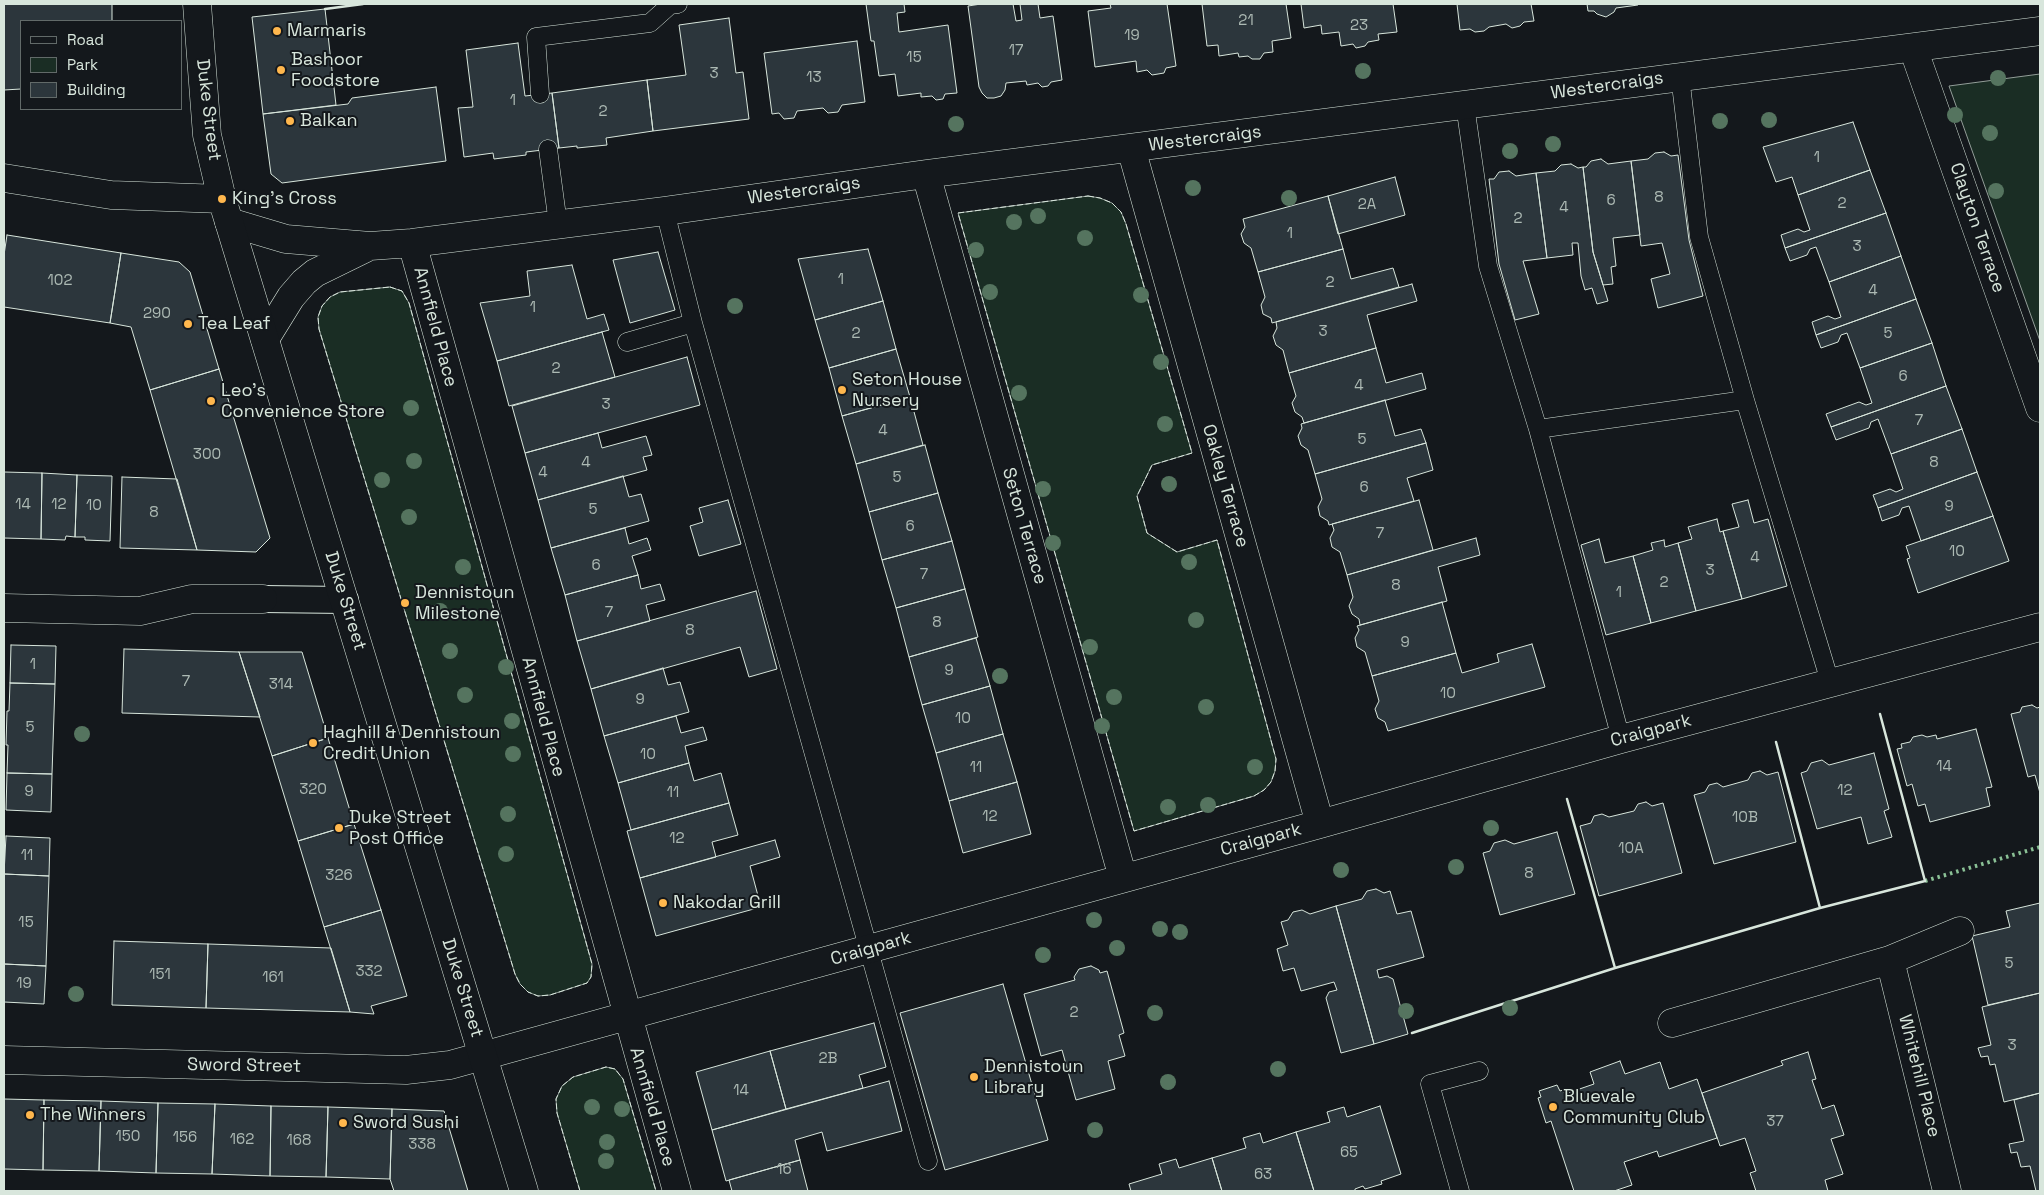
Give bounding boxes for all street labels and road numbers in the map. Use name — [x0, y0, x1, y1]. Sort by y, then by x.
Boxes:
street label: Duke Street — [191, 58, 225, 162]
street label: Westercraigs — [1549, 67, 1665, 105]
street label: Westercraigs — [1147, 121, 1263, 157]
street label: Clayton Terrace — [1945, 160, 2009, 296]
street label: Westercraigs — [746, 172, 862, 210]
street label: Annfield Place — [409, 265, 461, 389]
street label: Oakley Terrace — [1197, 422, 1253, 550]
street label: Seton Terrace — [997, 465, 1051, 587]
street label: Duke Street — [320, 549, 370, 653]
street label: Annfield Place — [517, 655, 569, 779]
street label: Craigpark — [1608, 710, 1694, 752]
street label: Craigpark — [1218, 819, 1304, 861]
street label: Craigpark — [828, 927, 914, 971]
street label: Duke Street — [437, 936, 487, 1040]
street label: Whitehill Place — [1893, 1013, 1945, 1139]
street label: Annfield Place — [625, 1045, 679, 1169]
street label: Sword Street — [187, 1054, 301, 1078]

